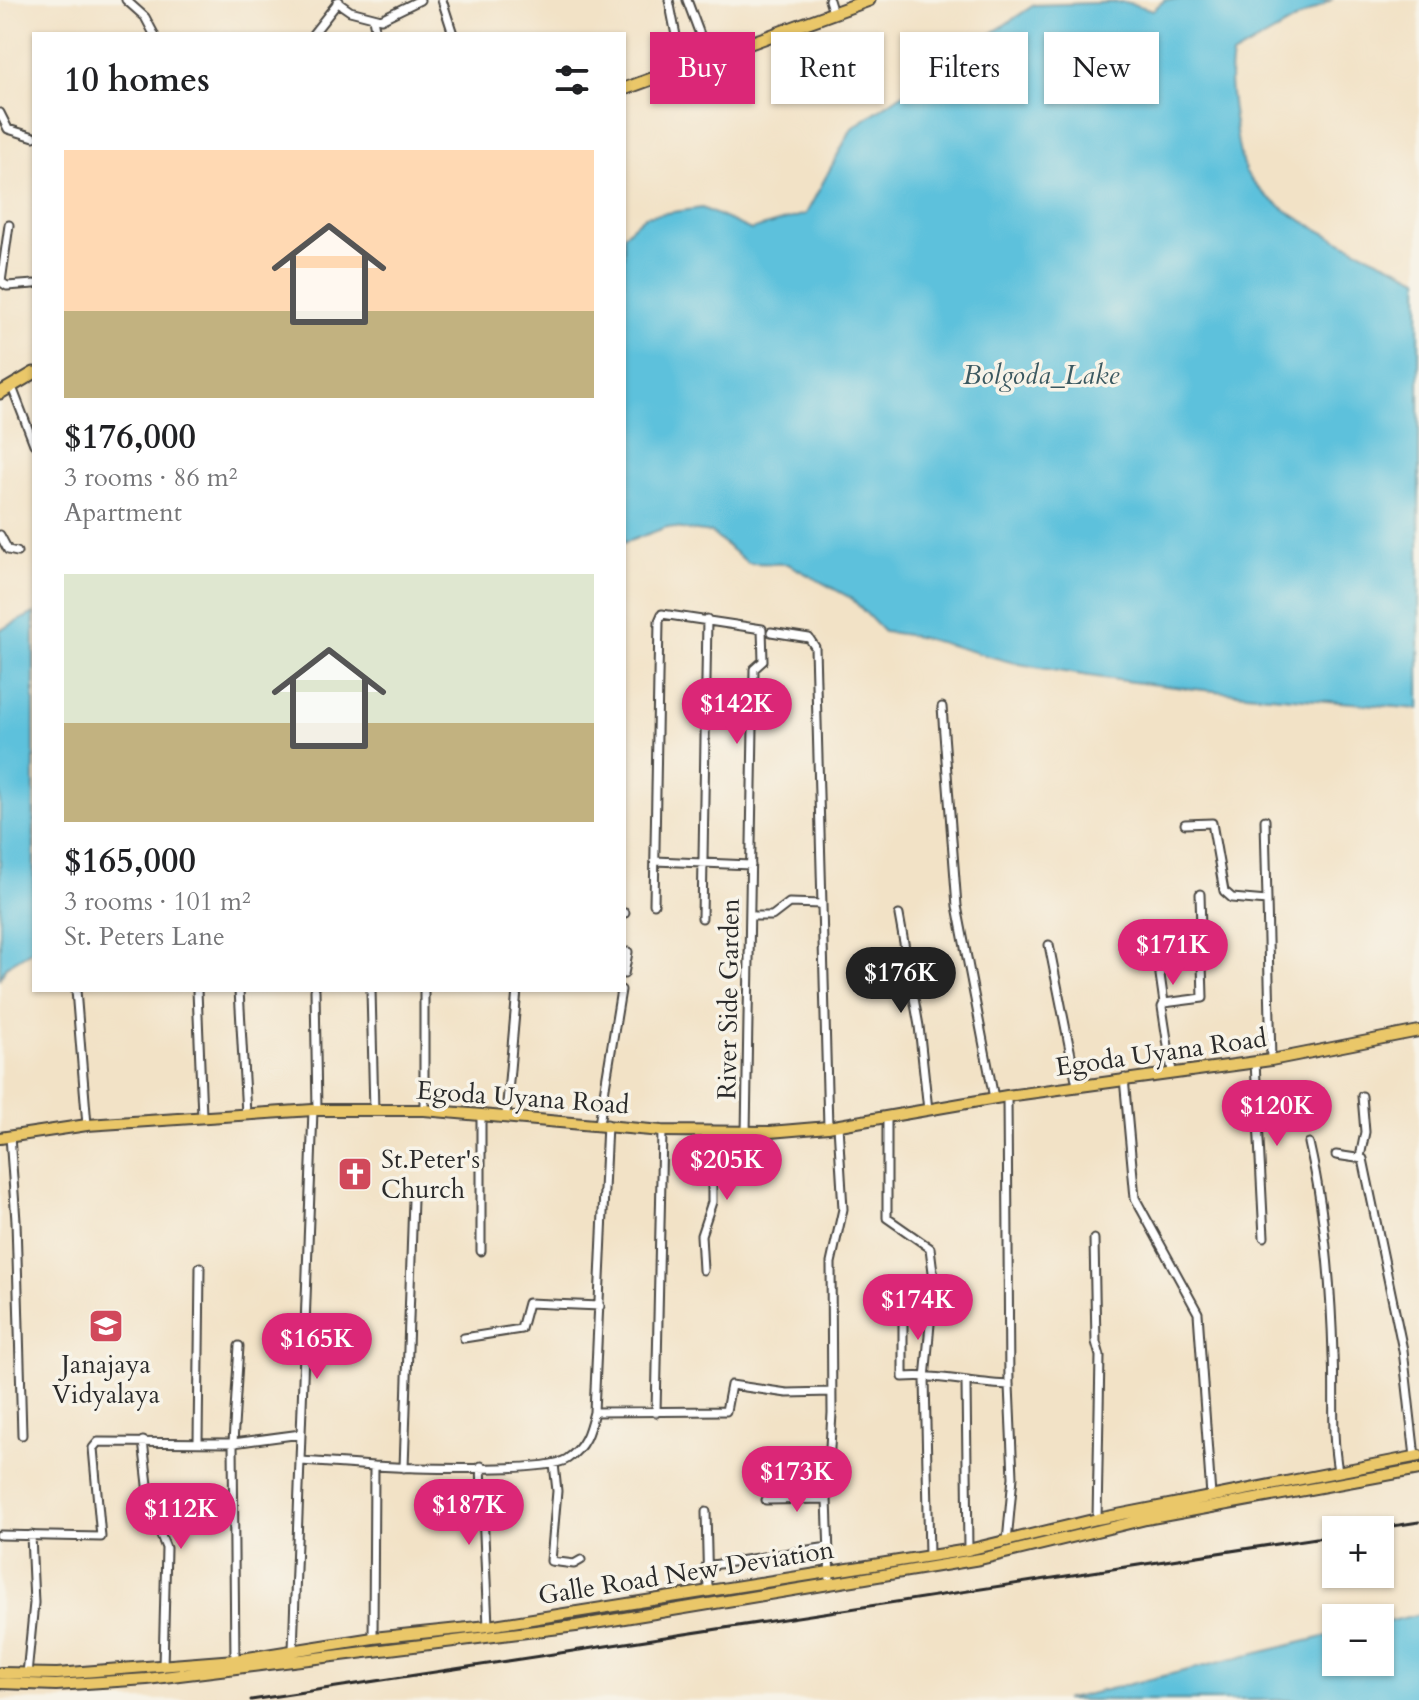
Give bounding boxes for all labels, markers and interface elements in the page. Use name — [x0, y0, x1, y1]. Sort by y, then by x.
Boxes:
chip: Buy — [650, 32, 755, 104]
chip: Rent — [771, 32, 884, 104]
chip: Filters — [900, 32, 1028, 104]
chip: New — [1044, 32, 1159, 104]
text: 10 homes — [64, 57, 210, 103]
icon: filters — [550, 58, 594, 102]
icon: home — [257, 202, 401, 346]
water label: Bolgoda_Lake — [963, 356, 1120, 394]
text: $176,000 — [64, 414, 196, 460]
text: 3 rooms · 86 m² — [64, 460, 237, 495]
text: Apartment — [64, 495, 182, 530]
icon: home — [257, 626, 401, 770]
pin: $142K — [681, 678, 793, 746]
text: $142K — [700, 686, 774, 721]
text: $165,000 — [64, 838, 196, 884]
text: 3 rooms · 101 m² — [64, 884, 251, 919]
street label: River Side Garden — [709, 898, 748, 1100]
text: St. Peters Lane — [64, 919, 225, 954]
pin: $171K — [1117, 919, 1229, 987]
text: $171K — [1136, 927, 1210, 962]
pin: $176K — [845, 947, 957, 1015]
text: $176K — [864, 955, 938, 990]
street label: Egoda Uyana Road — [1053, 1020, 1269, 1085]
street label: Egoda Uyana Road — [415, 1073, 631, 1122]
pin: $120K — [1221, 1080, 1333, 1148]
text: $120K — [1240, 1088, 1314, 1123]
pin: $205K — [671, 1134, 783, 1202]
place label: St.Peter's Church — [381, 1142, 480, 1207]
text: $205K — [690, 1142, 764, 1177]
church icon: St.Peter's Church — [336, 1155, 374, 1193]
pin: $174K — [862, 1274, 974, 1342]
text: $174K — [881, 1282, 955, 1317]
school or university icon: Janajaya Vidyalaya — [87, 1307, 125, 1345]
pin: $165K — [261, 1313, 373, 1381]
text: $165K — [280, 1321, 354, 1356]
place label: Janajaya Vidyalaya — [52, 1347, 160, 1412]
pin: $173K — [741, 1446, 853, 1514]
text: $173K — [760, 1454, 834, 1489]
pin: $187K — [413, 1479, 525, 1547]
pin: $112K — [125, 1483, 237, 1551]
text: $187K — [432, 1487, 506, 1522]
text: $112K — [144, 1491, 218, 1526]
map controls — [1322, 1516, 1394, 1676]
button: + — [1322, 1516, 1394, 1588]
street label: Galle Road New Deviation — [536, 1532, 837, 1613]
button: − — [1322, 1604, 1394, 1676]

